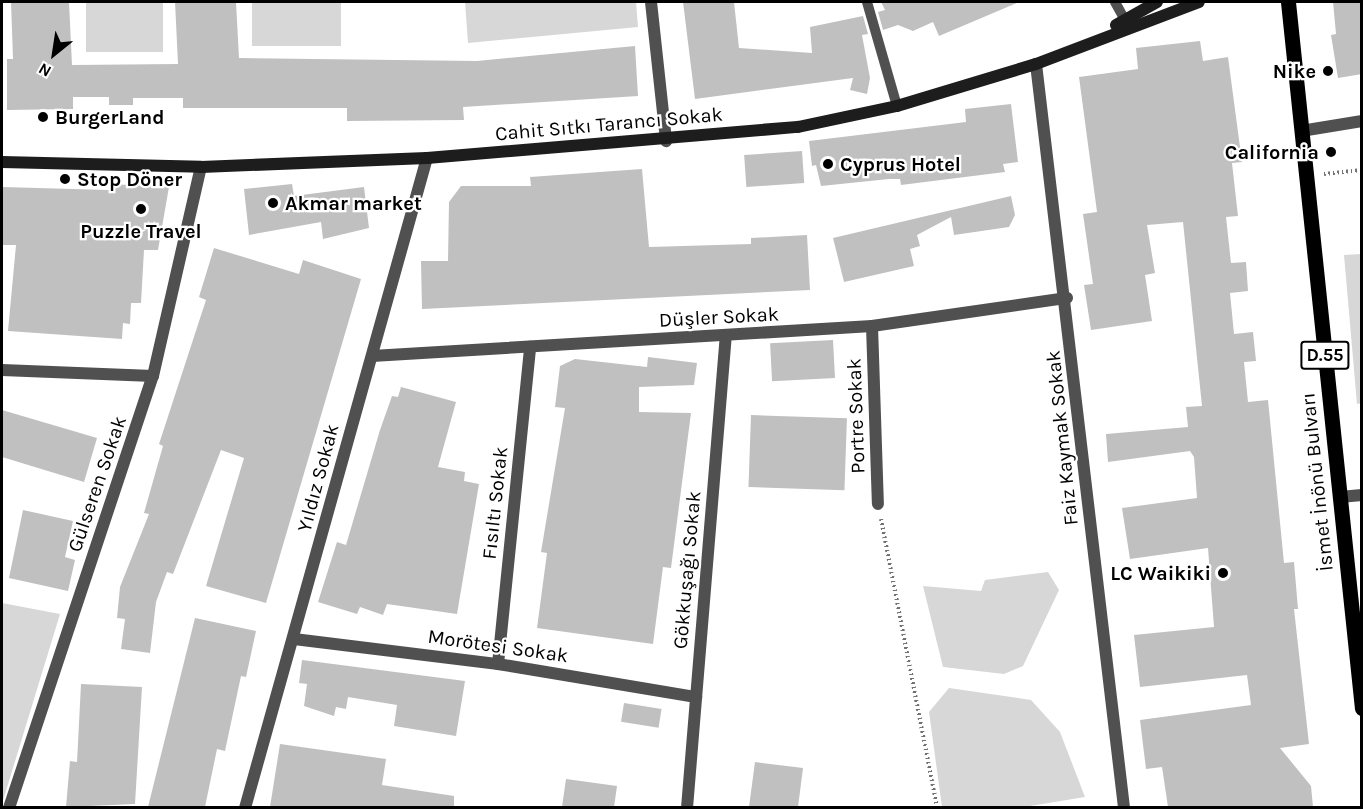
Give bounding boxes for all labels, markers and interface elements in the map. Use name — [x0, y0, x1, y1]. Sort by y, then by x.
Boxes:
north arrow — [24, 24, 84, 84]
text: N — [35, 59, 54, 81]
place label: Nike — [1273, 59, 1316, 83]
marker: Nike — [1321, 64, 1335, 78]
street label: Cahit Sıtkı Tarancı Sokak — [494, 102, 724, 146]
place label: BurgerLand — [55, 105, 165, 129]
marker: BurgerLand — [36, 110, 50, 124]
place label: California — [1225, 140, 1319, 164]
marker: California — [1324, 145, 1338, 159]
place label: Cyprus Hotel — [840, 152, 961, 176]
marker: Cyprus Hotel — [821, 157, 835, 171]
place label: Stop Döner — [77, 167, 182, 191]
marker: Stop Döner — [58, 172, 72, 186]
place label: Akmar market — [285, 191, 422, 215]
marker: Akmar market — [266, 196, 280, 210]
marker: Puzzle Travel — [134, 202, 148, 216]
place label: Puzzle Travel — [80, 219, 202, 243]
street label: Düşler Sokak — [658, 302, 780, 332]
road number: D.55 — [1300, 340, 1350, 370]
street label: Faiz Kaymak Sokak — [1041, 349, 1083, 527]
street label: Portre Sokak — [842, 358, 870, 474]
street label: İsmet İnönü Bulvarı — [1296, 392, 1338, 572]
street label: Gülseren Sokak — [62, 413, 132, 555]
street label: Yıldız Sokak — [292, 421, 344, 535]
street label: Fısıltı Sokak — [477, 445, 513, 561]
street label: Gökkuşağı Sokak — [668, 490, 706, 650]
place label: LC Waikiki — [1110, 561, 1211, 585]
marker: LC Waikiki — [1216, 566, 1230, 580]
street label: Morötesi Sokak — [426, 624, 570, 668]

